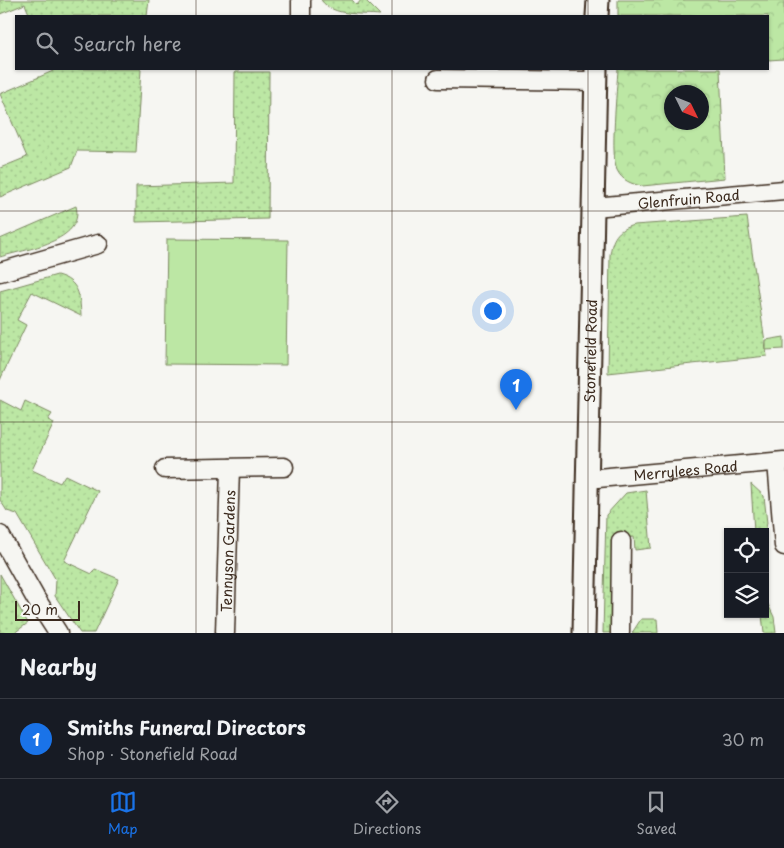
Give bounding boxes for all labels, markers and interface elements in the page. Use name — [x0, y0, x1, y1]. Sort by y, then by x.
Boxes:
search box — [15, 15, 769, 70]
icon: search — [33, 29, 61, 57]
text: Search here — [73, 29, 182, 57]
north arrow — [664, 85, 709, 130]
street label: Glenfruin Road — [637, 184, 741, 214]
your location — [480, 298, 506, 324]
street label: Stonefield Road — [578, 299, 602, 403]
pin: 1 — [500, 369, 532, 410]
street label: Merrylees Road — [633, 455, 739, 485]
street label: Tennyson Gardens — [215, 490, 240, 612]
map controls — [724, 528, 769, 618]
button: locate — [724, 528, 769, 573]
button: layers — [724, 573, 769, 618]
scale bar — [15, 598, 80, 621]
text: 20 m — [22, 599, 58, 620]
text: Nearby — [20, 650, 97, 682]
text: Smiths Funeral Directors — [67, 713, 306, 741]
text: 1 — [32, 727, 40, 751]
text: 30 m — [722, 727, 764, 751]
text: Shop · Stonefield Road — [67, 741, 238, 765]
tab: Map — [108, 788, 138, 839]
tab: Directions — [353, 788, 421, 839]
tab: Saved — [637, 788, 676, 839]

